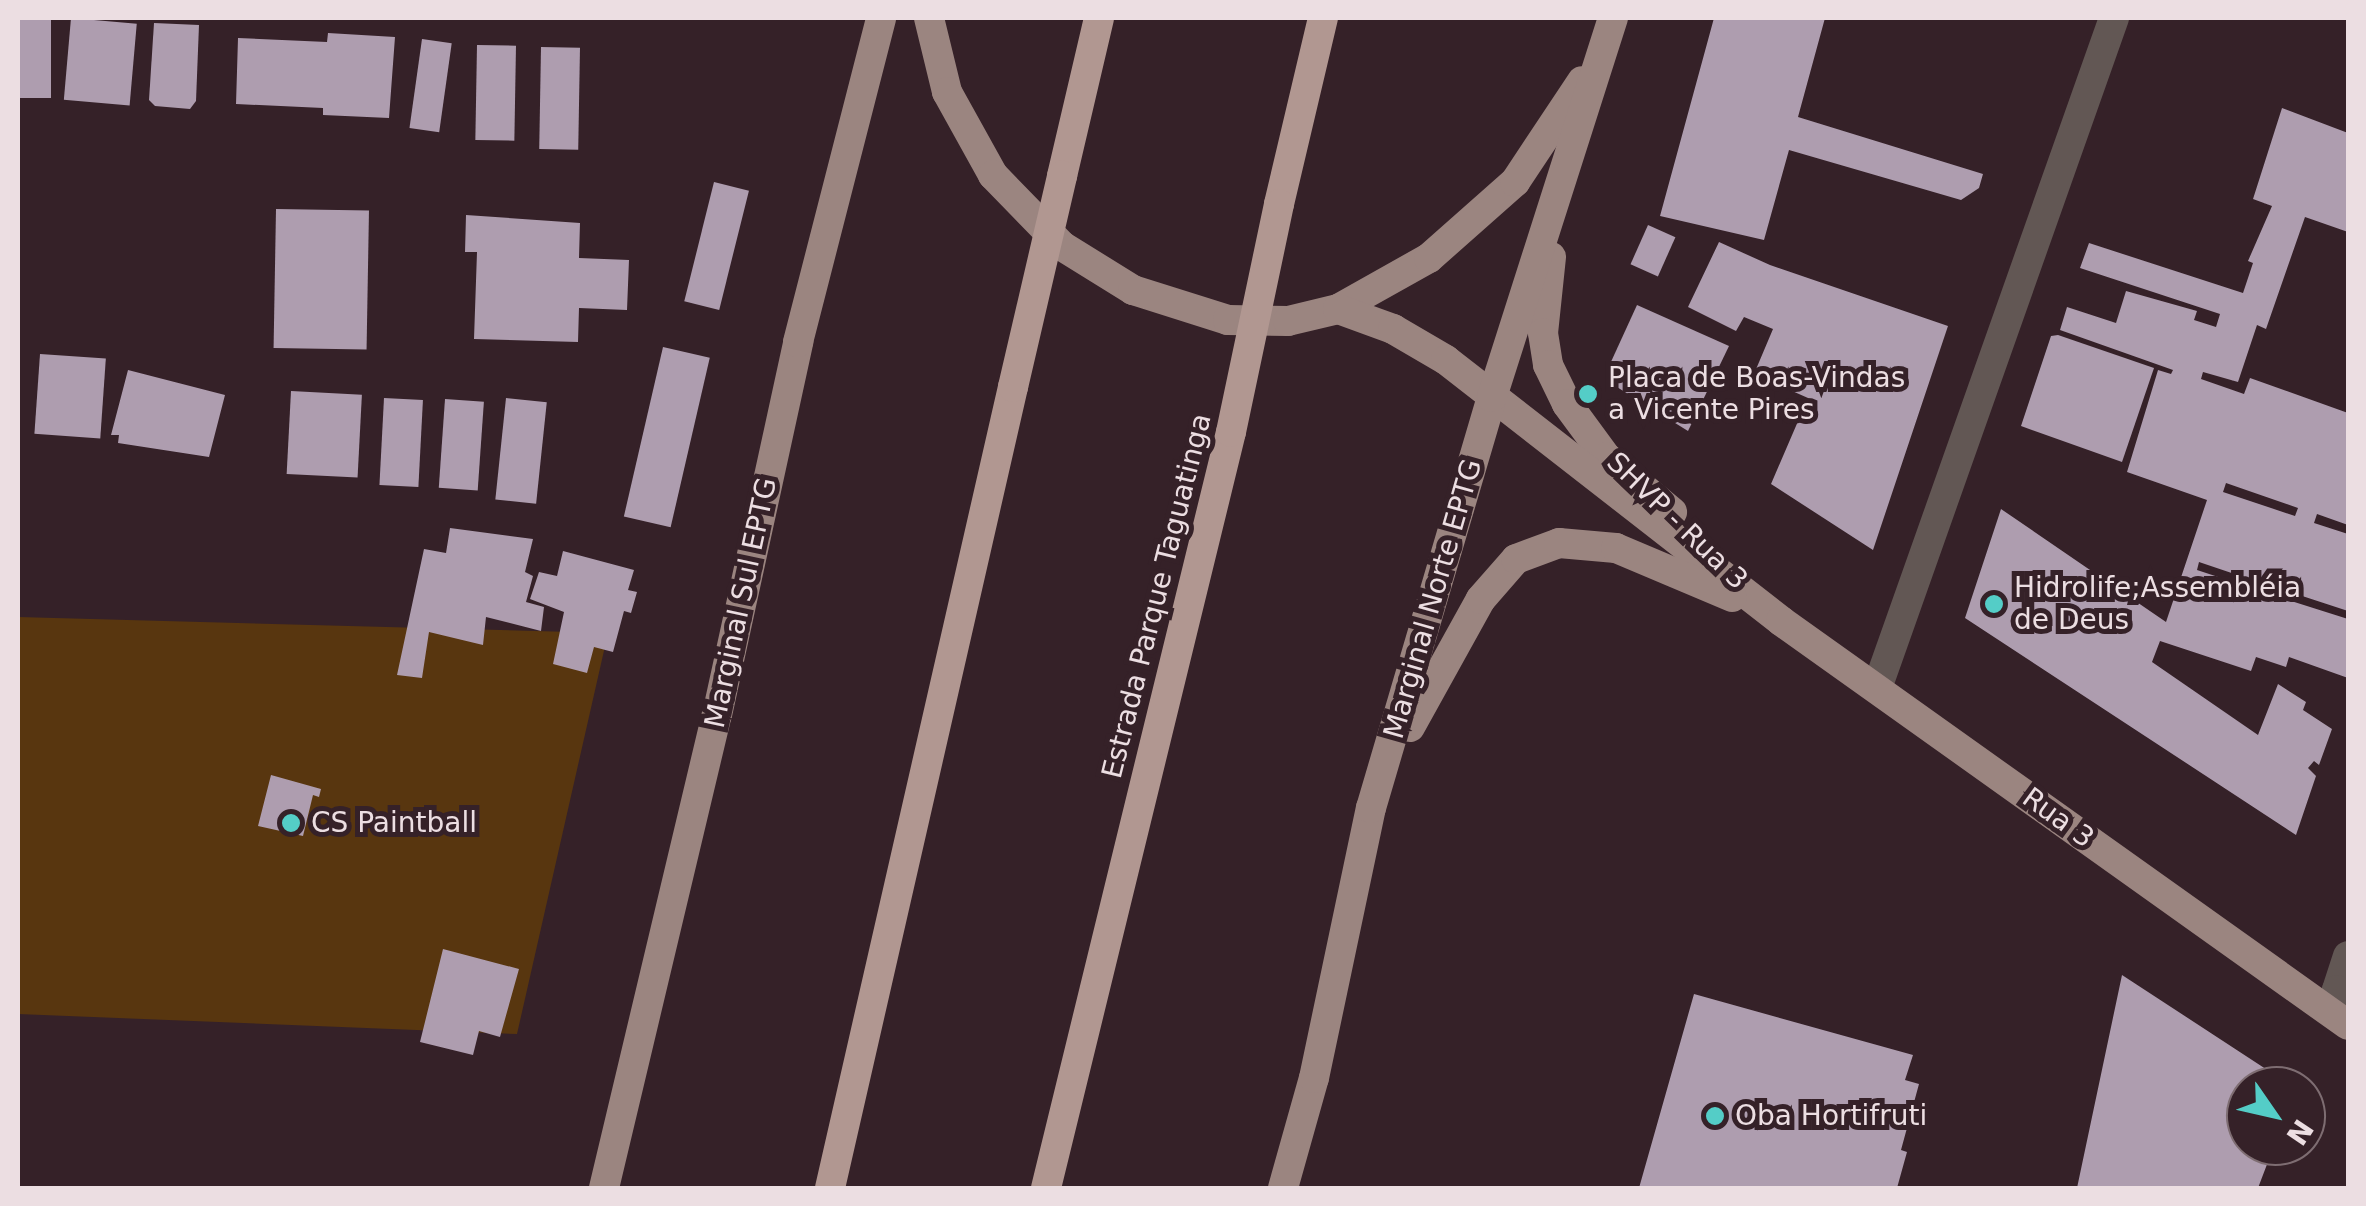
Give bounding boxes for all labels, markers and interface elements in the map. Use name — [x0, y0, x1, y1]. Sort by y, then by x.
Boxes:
place label: Placa de Boas-Vindas a Vicente Pires — [1608, 361, 1905, 427]
marker: Placa de Boas-Vindas a Vicente Pires — [1577, 383, 1599, 405]
street label: Estrada Parque Taguatinga — [1095, 410, 1219, 782]
street label: SHVP - Rua 3 — [1600, 445, 1754, 597]
street label: Marginal Norte EPTG — [1377, 455, 1489, 743]
street label: Marginal Sul EPTG — [698, 475, 784, 731]
place label: Hidrolife;Assembléia de Deus — [2014, 571, 2301, 637]
marker: Hidrolife;Assembléia de Deus — [1983, 593, 2005, 615]
street label: Rua 3 — [2016, 781, 2100, 855]
place label: CS Paintball — [311, 806, 477, 840]
marker: CS Paintball — [280, 812, 302, 834]
north arrow — [2226, 1066, 2326, 1166]
place label: Oba Hortifruti — [1735, 1099, 1927, 1133]
marker: Oba Hortifruti — [1704, 1105, 1726, 1127]
text: N — [2279, 1113, 2320, 1151]

